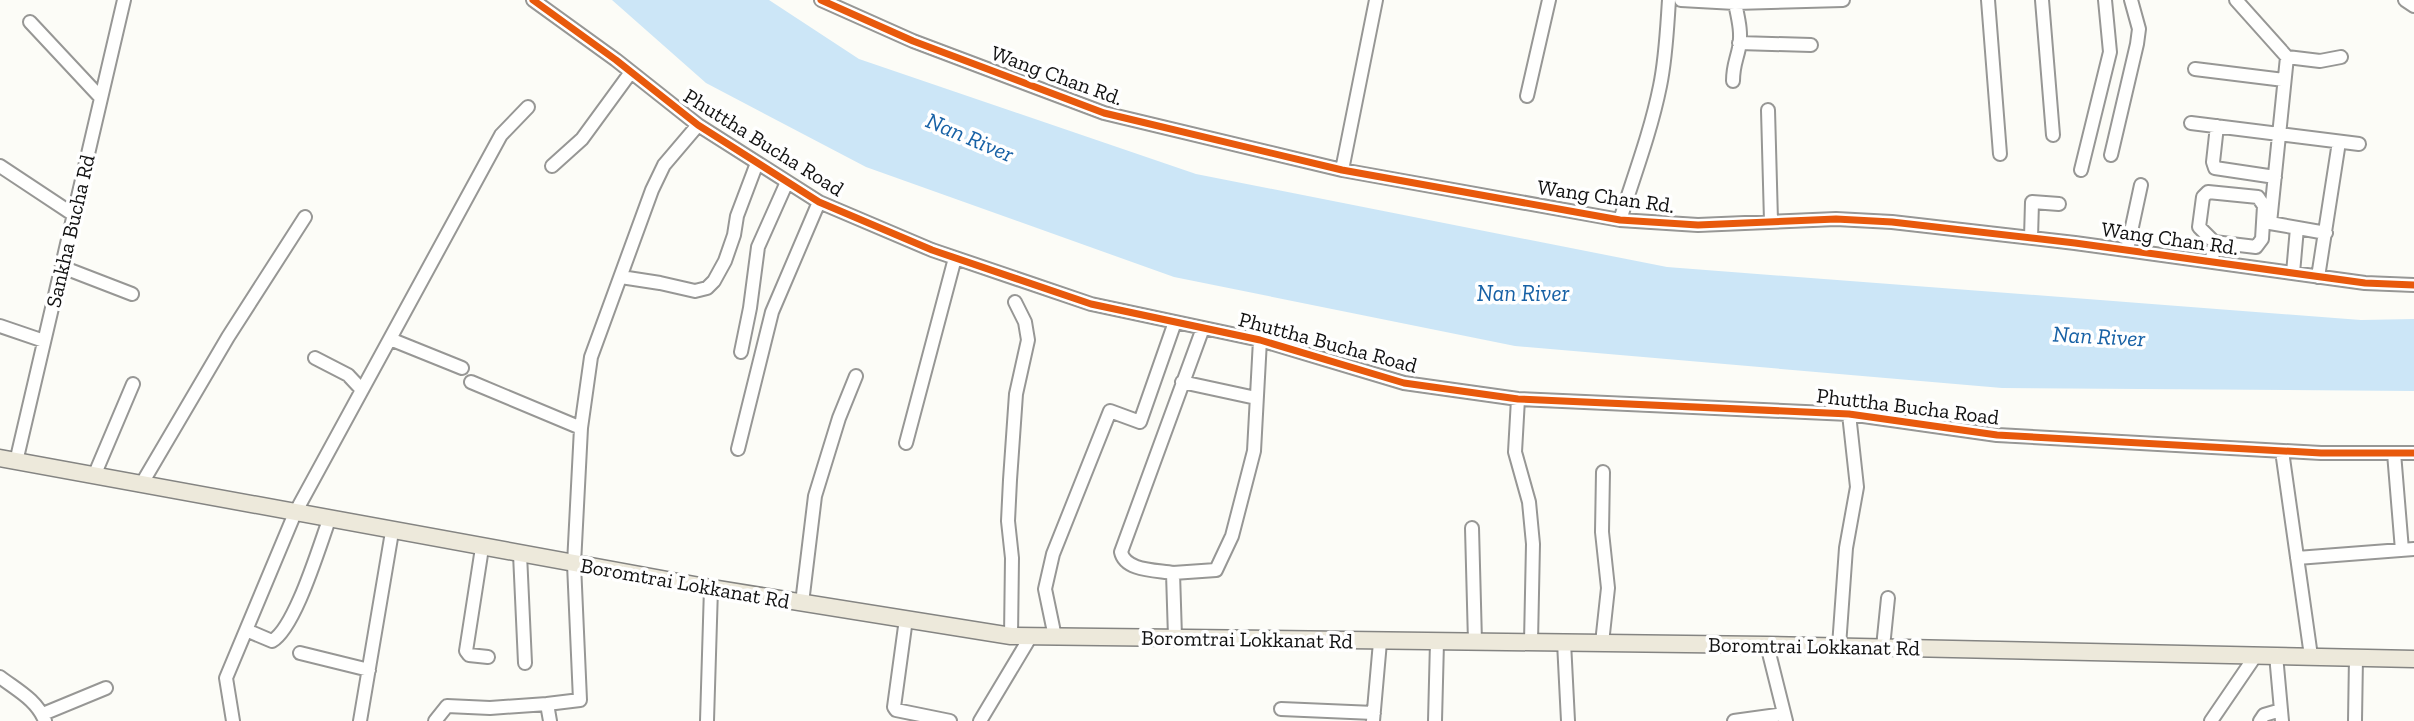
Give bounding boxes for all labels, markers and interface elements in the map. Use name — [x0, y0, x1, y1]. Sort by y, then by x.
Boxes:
street label: Wang Chan Rd. — [988, 40, 1126, 110]
street label: Phuttha Bucha Road — [679, 83, 849, 202]
water label: Nan River — [922, 106, 1018, 168]
street label: Sankha Bucha Rd — [40, 152, 100, 310]
street label: Wang Chan Rd. — [1536, 174, 1676, 218]
street label: Wang Chan Rd. — [2100, 216, 2240, 260]
water label: Nan River — [1477, 279, 1569, 307]
street label: Phuttha Bucha Road — [1236, 306, 1420, 378]
water label: Nan River — [2052, 320, 2146, 352]
street label: Phuttha Bucha Road — [1815, 382, 2001, 430]
street label: Boromtrai Lokkanat Rd — [579, 552, 792, 614]
street label: Boromtrai Lokkanat Rd — [1141, 625, 1354, 653]
street label: Boromtrai Lokkanat Rd — [1708, 632, 1921, 660]

